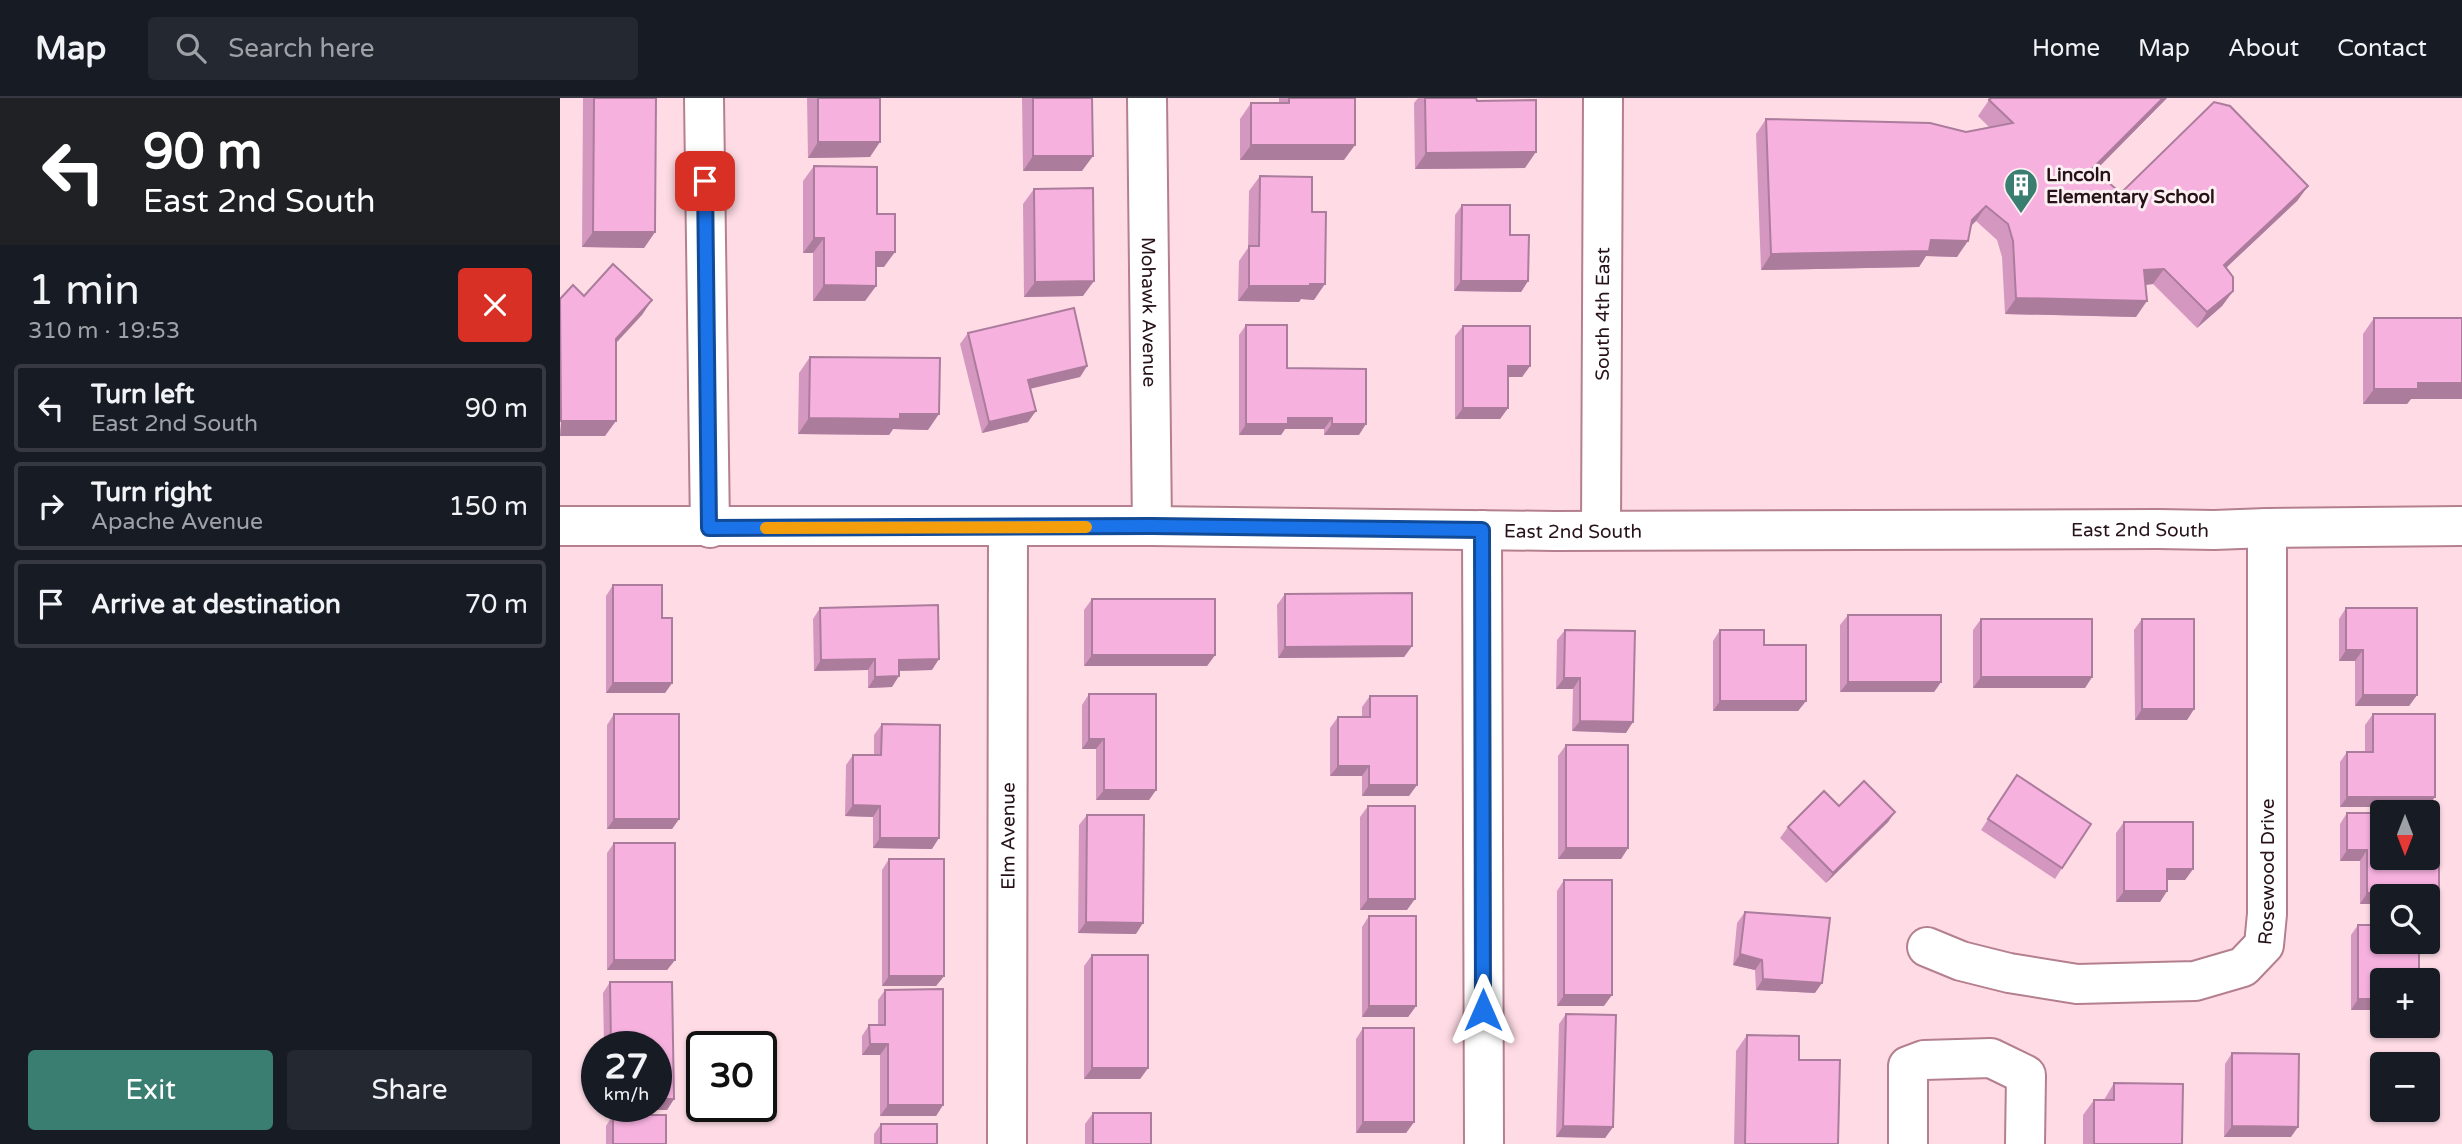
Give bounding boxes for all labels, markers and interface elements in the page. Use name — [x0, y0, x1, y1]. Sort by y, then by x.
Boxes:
search box — [148, 17, 638, 80]
text: Map — [35, 29, 106, 68]
icon: search — [172, 29, 210, 67]
text: Search here — [228, 33, 374, 64]
text: Home — [2032, 34, 2100, 63]
text: Map — [2138, 34, 2190, 63]
text: About — [2228, 34, 2299, 63]
text: Contact — [2337, 34, 2427, 63]
text: 90 m — [143, 123, 262, 182]
icon: left — [28, 126, 119, 217]
pin — [675, 151, 735, 211]
icon: arrive — [686, 162, 724, 200]
place label: Lincoln Elementary School — [2046, 164, 2215, 209]
building icon: Lincoln Elementary School — [2002, 166, 2040, 215]
text: East 2nd South — [143, 183, 375, 221]
street label: Mohawk Avenue — [1137, 237, 1160, 387]
street label: South 4th East — [1592, 247, 1614, 381]
text: 1 min — [28, 265, 140, 316]
button: close — [458, 268, 532, 342]
text: 310 m · 19:53 — [28, 317, 180, 345]
text: Turn left — [91, 379, 194, 410]
icon: left — [32, 389, 70, 427]
text: 90 m — [465, 393, 528, 424]
text: East 2nd South — [91, 410, 258, 438]
text: Turn right — [91, 477, 212, 508]
icon: right — [32, 487, 70, 525]
text: 150 m — [448, 491, 528, 522]
text: Apache Avenue — [91, 508, 263, 536]
street label: East 2nd South — [2071, 519, 2209, 542]
street label: East 2nd South — [1504, 520, 1642, 543]
icon: arrive — [32, 585, 70, 623]
text: Arrive at destination — [91, 589, 341, 620]
text: 70 m — [465, 589, 528, 620]
street label: Elm Avenue — [997, 782, 1020, 890]
street label: Rosewood Drive — [2254, 798, 2279, 946]
north arrow — [2370, 800, 2440, 870]
map controls — [2370, 800, 2440, 1122]
button: search — [2370, 884, 2440, 954]
button: + — [2370, 968, 2440, 1038]
position arrow — [1446, 973, 1520, 1047]
speed limit sign: 30 — [686, 1031, 777, 1122]
text: 27 — [605, 1046, 648, 1088]
button: Exit — [28, 1050, 273, 1130]
button: Share — [287, 1050, 532, 1130]
button: − — [2370, 1052, 2440, 1122]
text: km/h — [604, 1083, 649, 1105]

